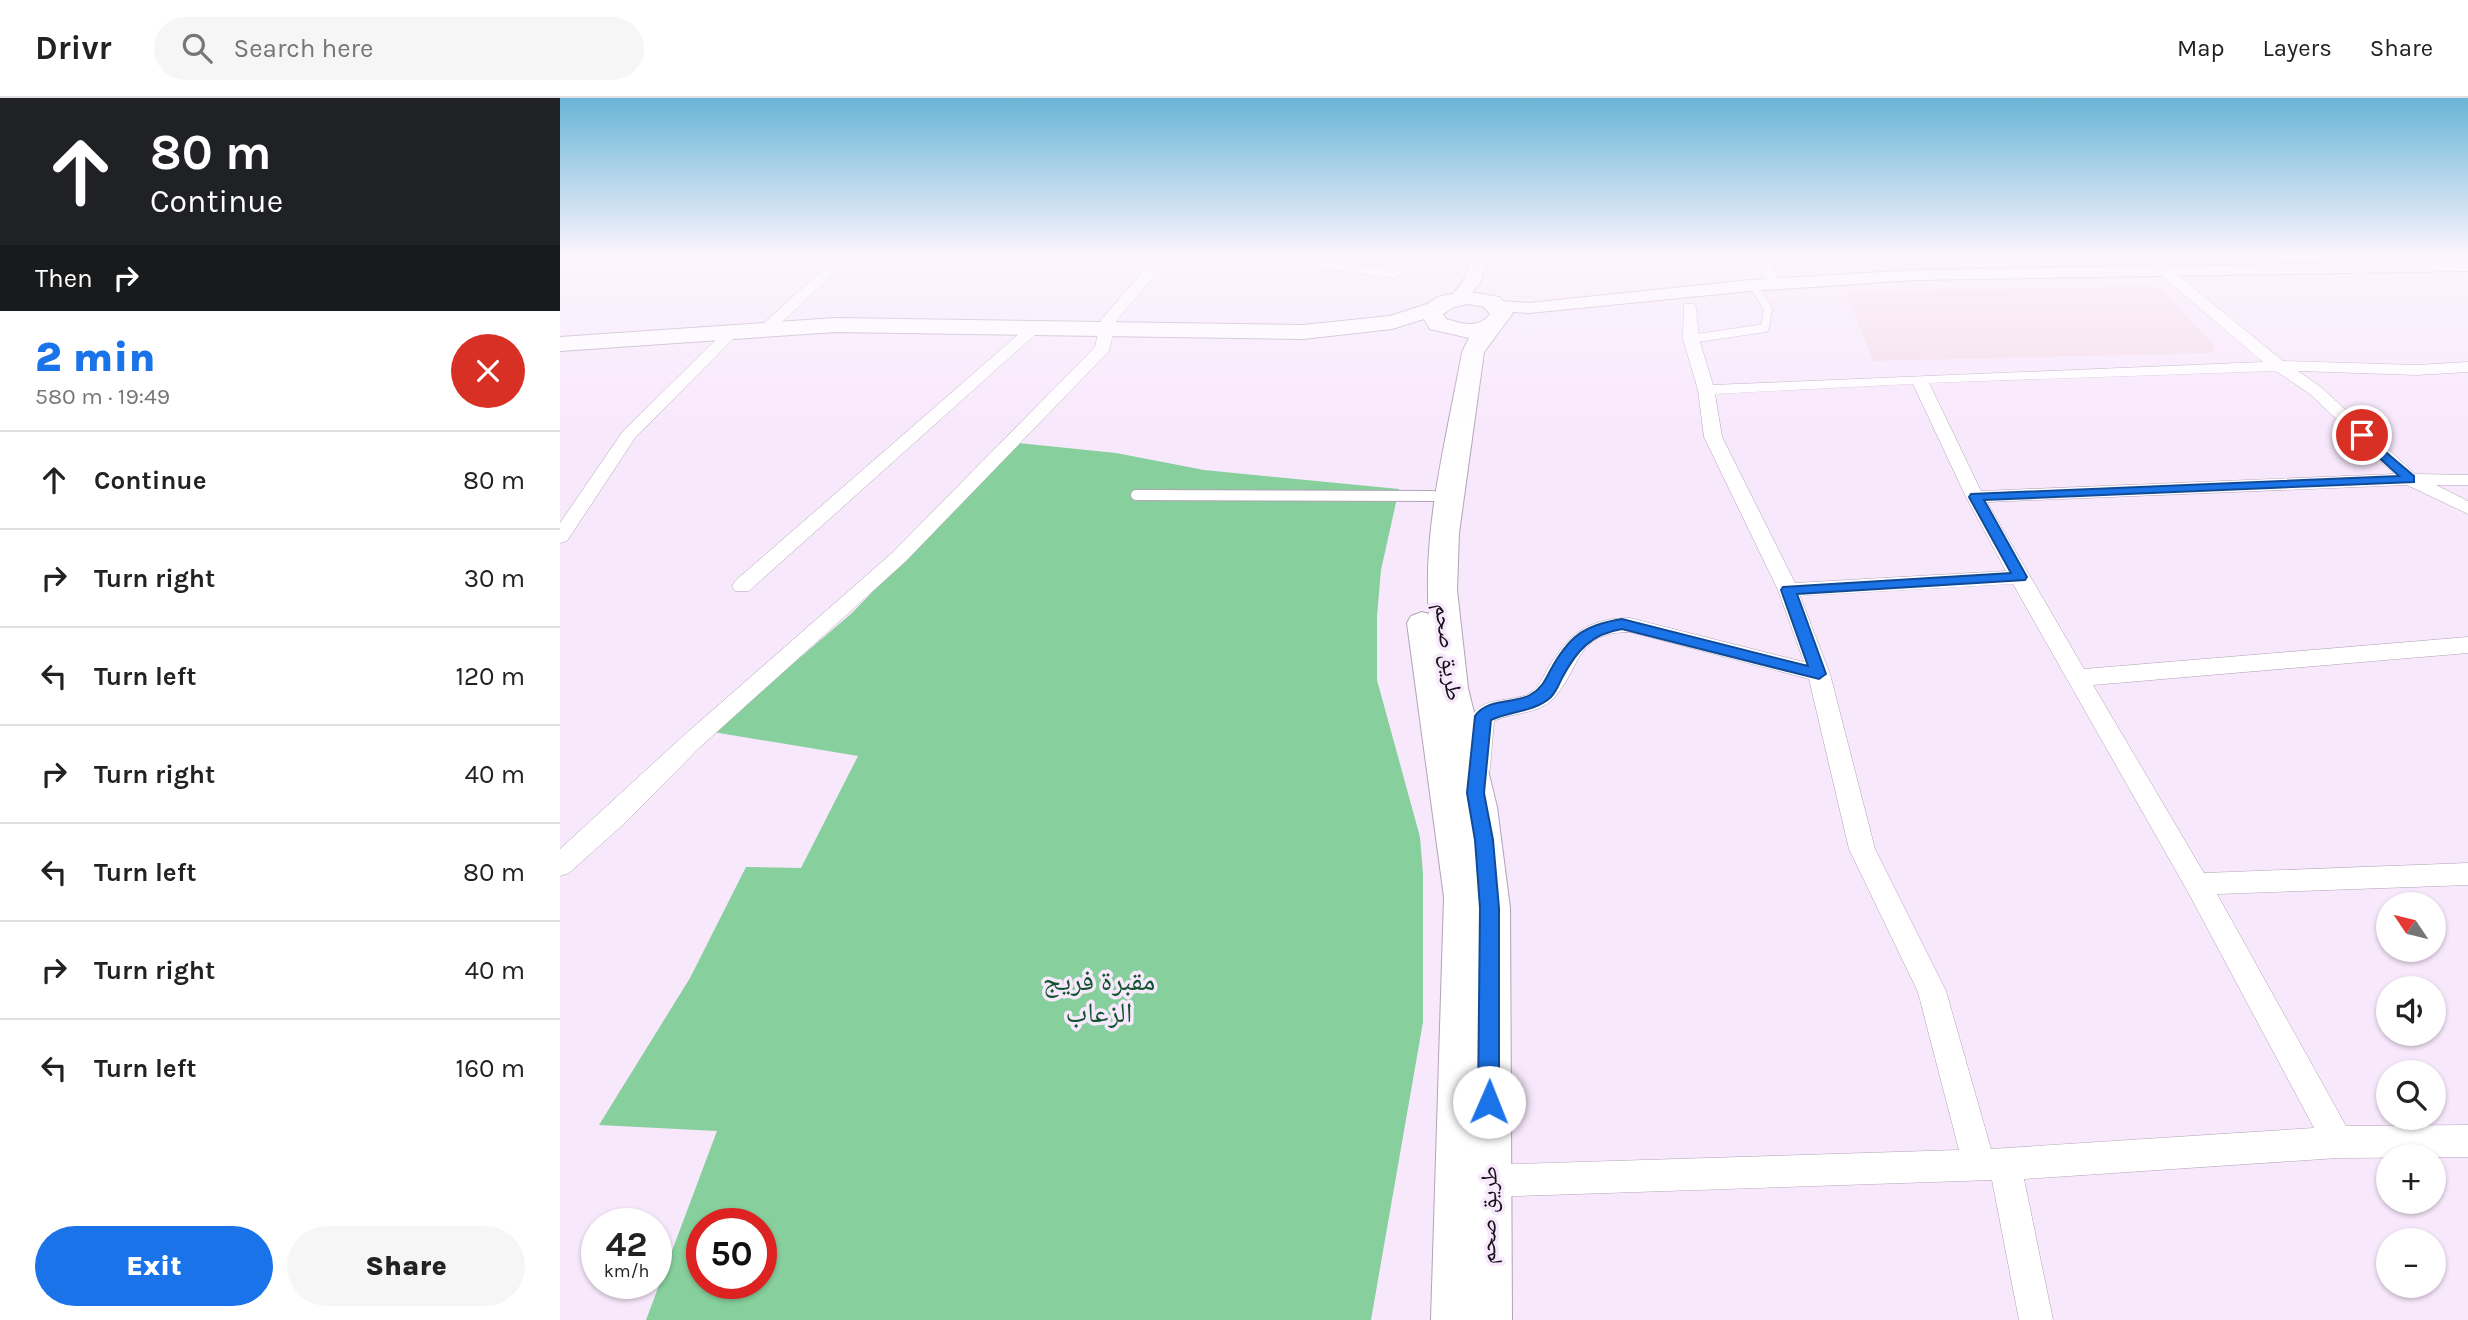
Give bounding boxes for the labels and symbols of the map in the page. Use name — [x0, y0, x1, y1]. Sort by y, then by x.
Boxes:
pin — [2332, 405, 2392, 465]
street label: طريق صحم — [1427, 602, 1468, 703]
north arrow — [2376, 892, 2446, 962]
park label: مقبرة فريج الزعاب — [1043, 964, 1155, 1029]
position arrow — [1452, 1065, 1526, 1139]
street label: طريق صحم — [1474, 1166, 1505, 1264]
speed limit sign: 50 — [686, 1208, 777, 1299]

